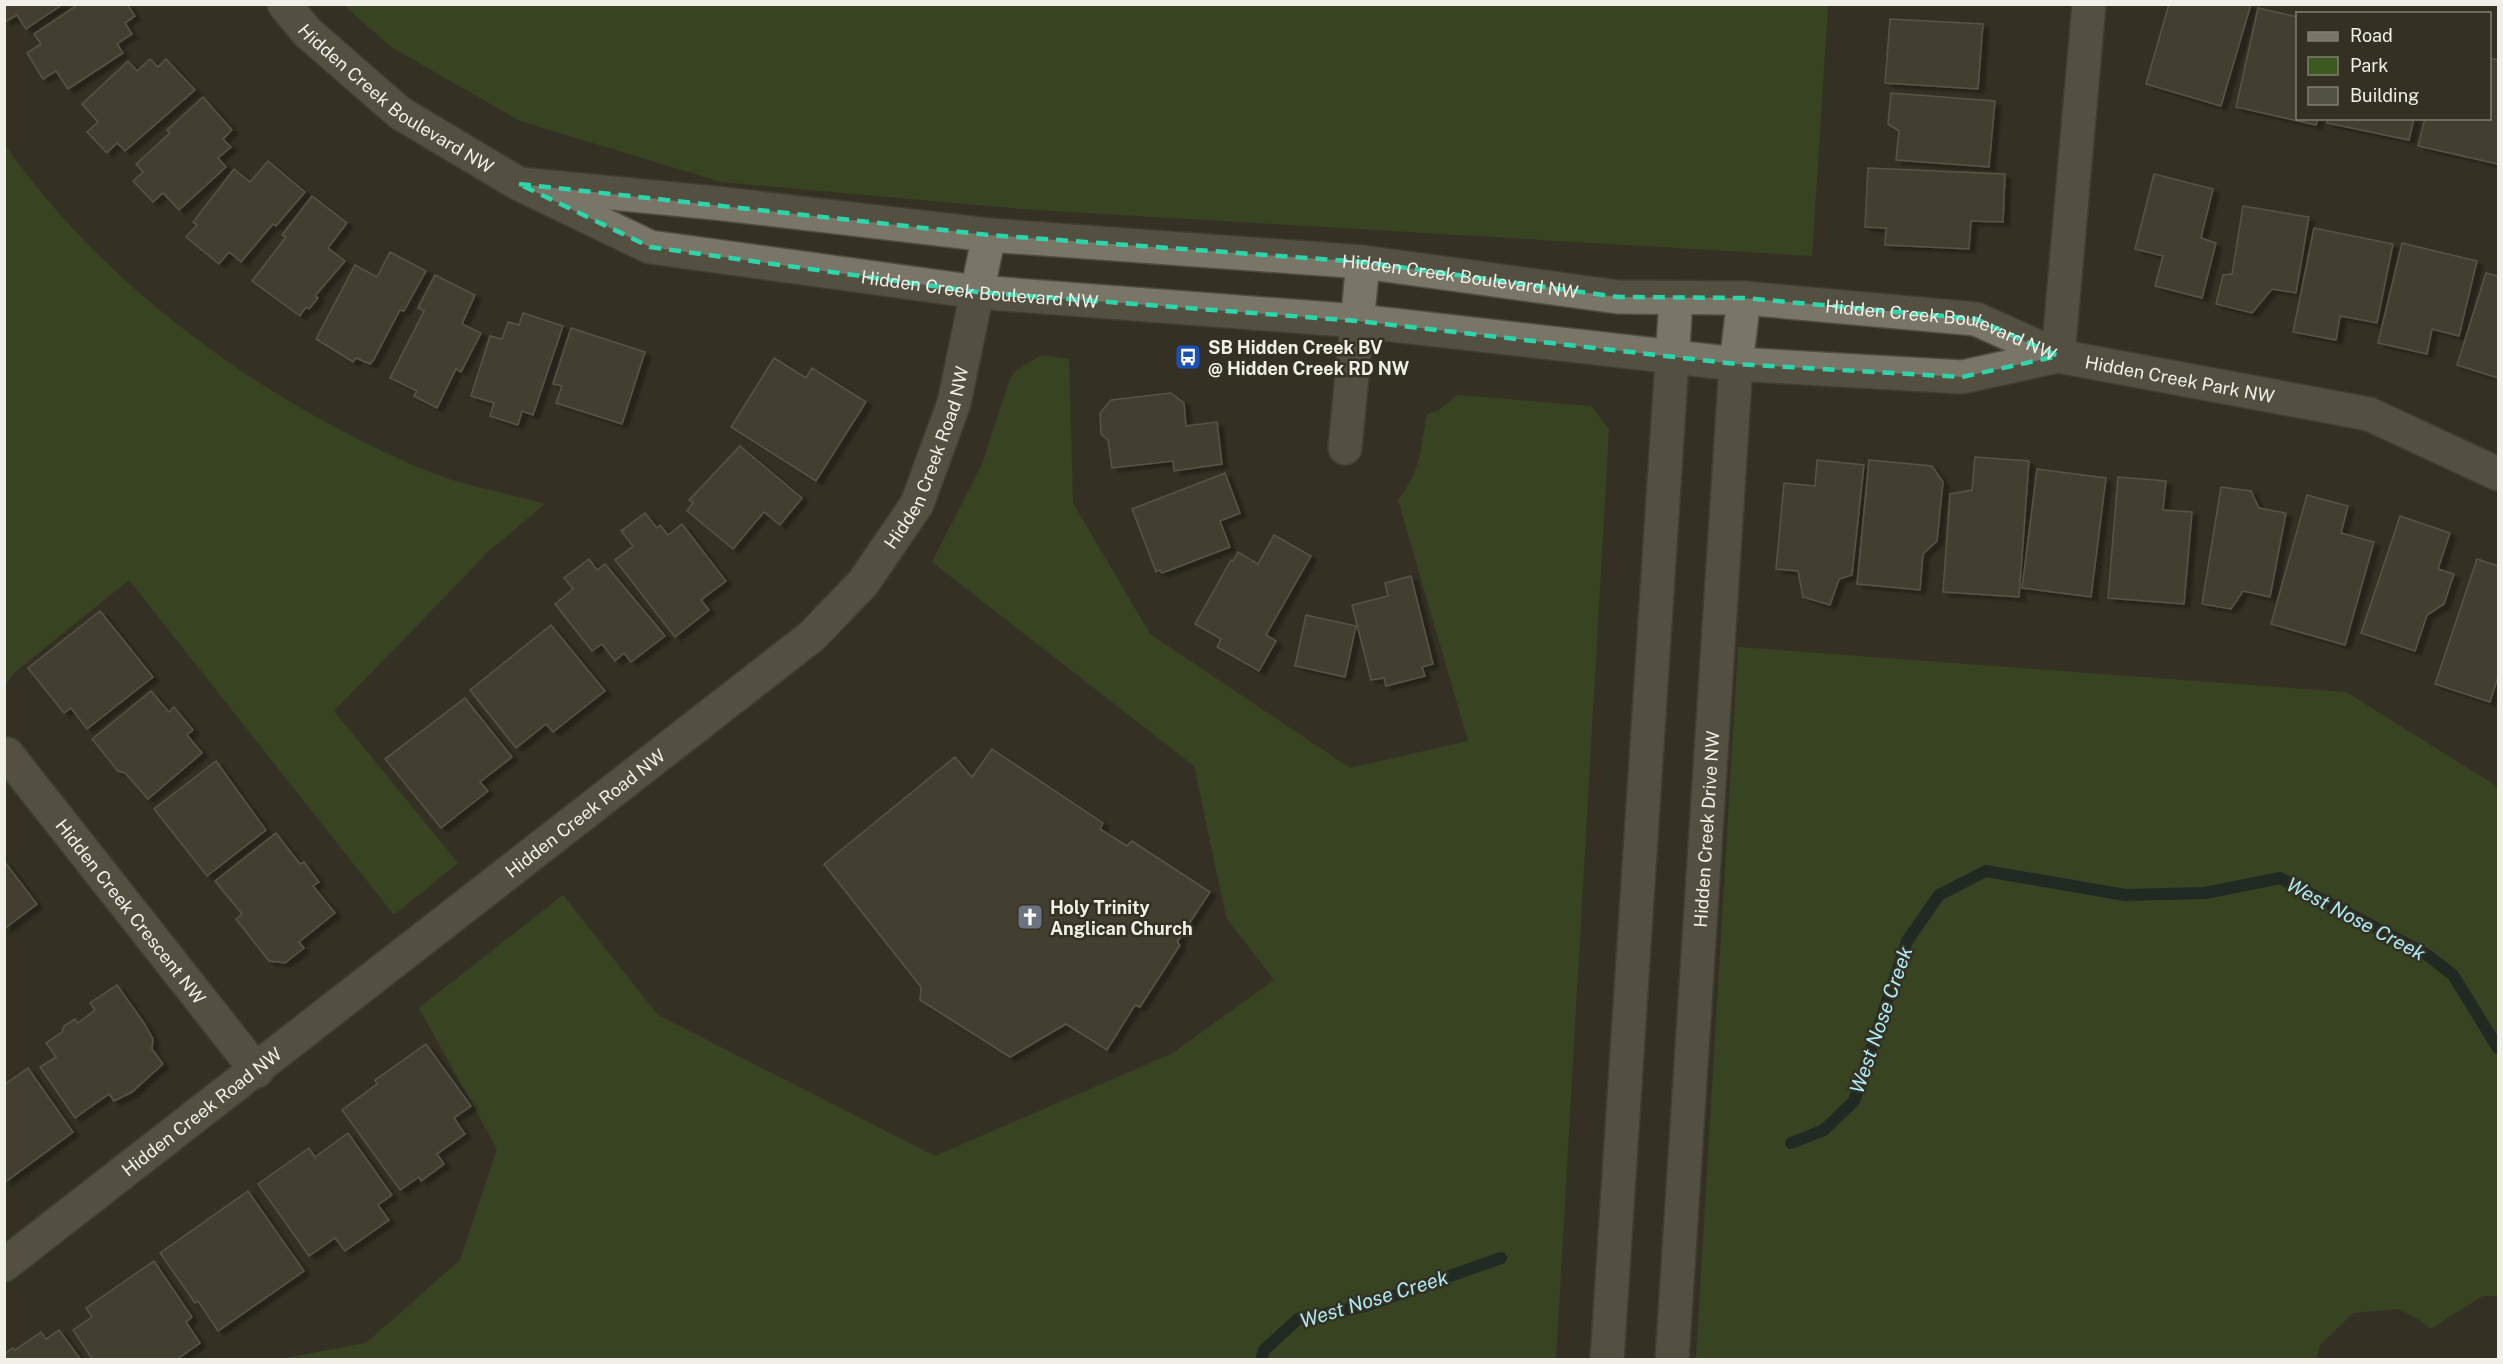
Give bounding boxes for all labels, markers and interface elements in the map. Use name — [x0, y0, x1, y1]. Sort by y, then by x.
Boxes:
legend — [2296, 12, 2491, 120]
street label: Hidden Creek Boulevard NW — [294, 20, 498, 177]
text: Road — [2350, 25, 2393, 46]
text: Park — [2350, 55, 2388, 76]
text: Building — [2350, 85, 2419, 106]
street label: Hidden Creek Boulevard NW — [1341, 250, 1580, 302]
street label: Hidden Creek Boulevard NW — [860, 266, 1099, 312]
street label: Hidden Creek Boulevard NW — [1824, 295, 2060, 364]
place label: SB Hidden Creek BV @ Hidden Creek RD NW — [1208, 337, 1410, 379]
bus stop icon: SB Hidden Creek BV @ Hidden Creek RD NW — [1173, 342, 1203, 372]
street label: Hidden Creek Park NW — [2083, 351, 2276, 407]
street label: Hidden Creek Road NW — [879, 364, 972, 553]
street label: Hidden Creek Drive NW — [1689, 730, 1723, 928]
street label: Hidden Creek Road NW — [501, 744, 669, 882]
street label: Hidden Creek Crescent NW — [52, 815, 210, 1008]
water label: West Nose Creek — [2282, 872, 2430, 966]
place label: Holy Trinity Anglican Church — [1050, 897, 1193, 939]
church icon: Holy Trinity Anglican Church — [1015, 902, 1045, 932]
water label: West Nose Creek — [1845, 943, 1917, 1097]
street label: Hidden Creek Road NW — [117, 1043, 285, 1180]
water label: West Nose Creek — [1297, 1265, 1451, 1333]

